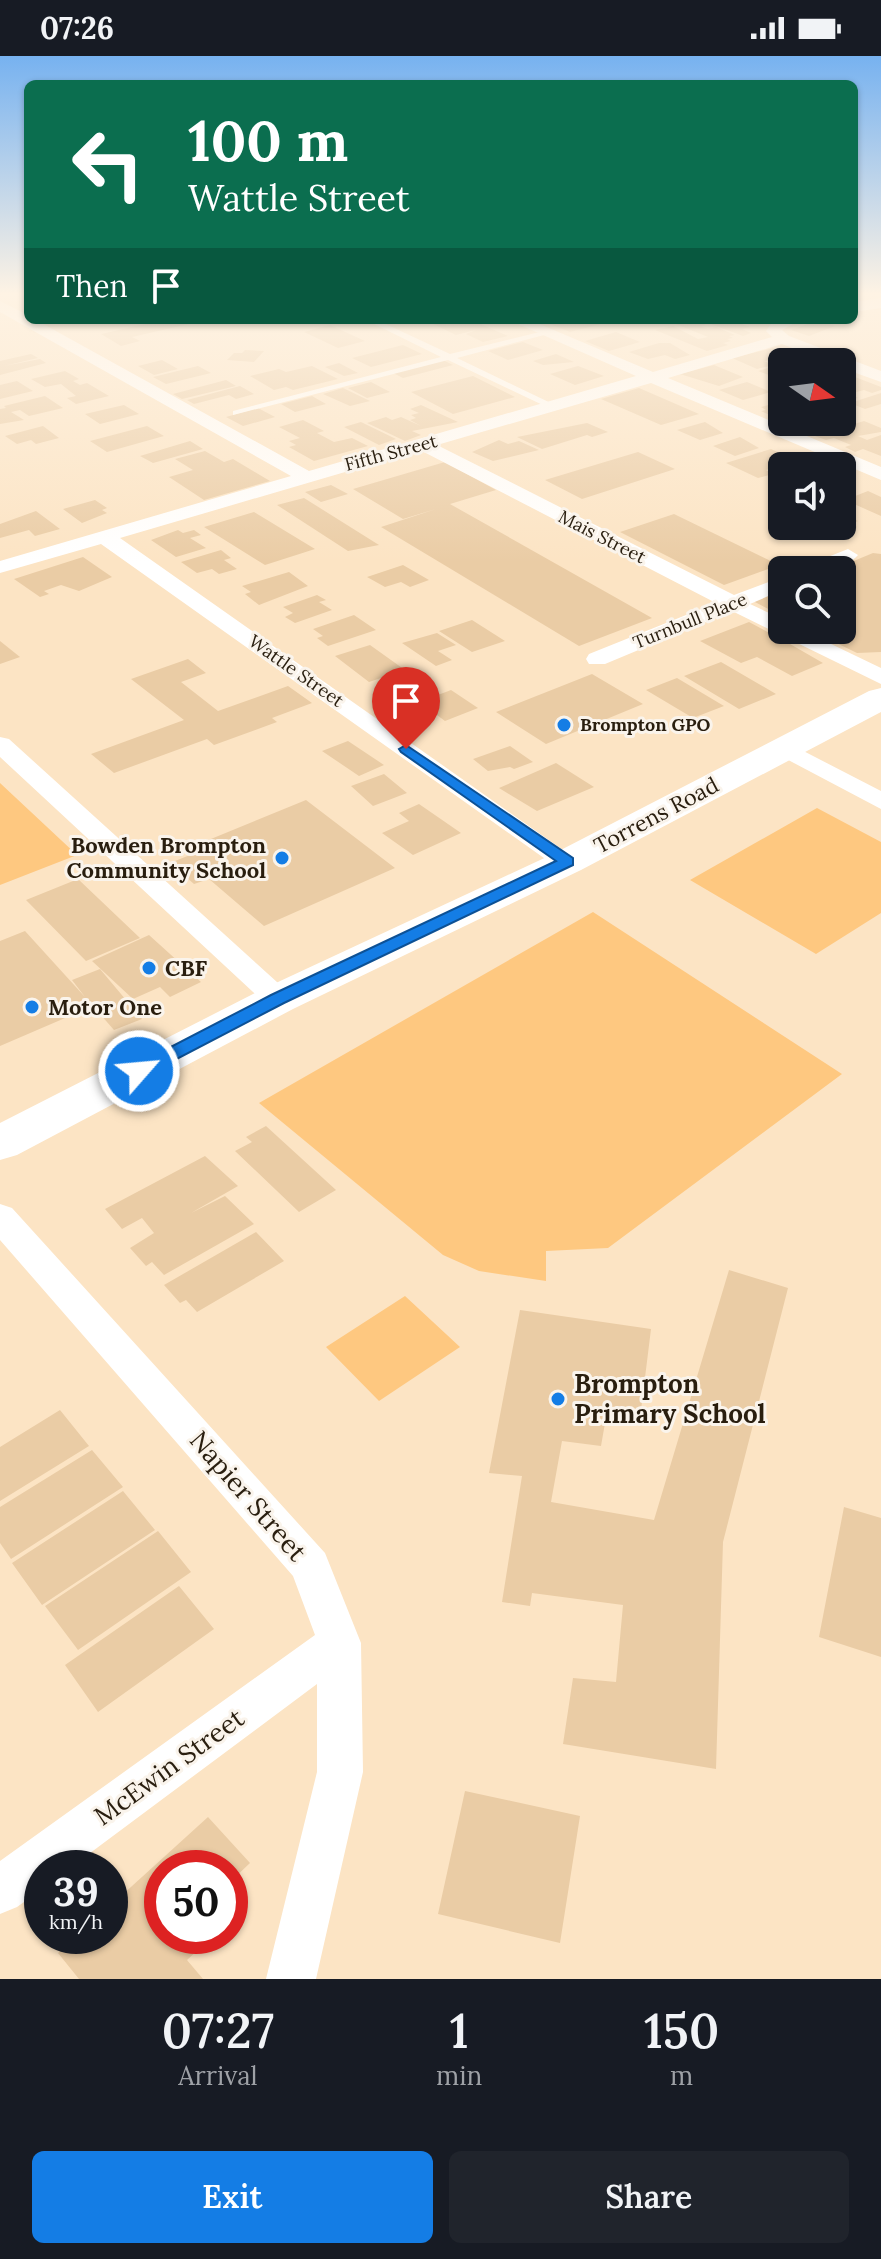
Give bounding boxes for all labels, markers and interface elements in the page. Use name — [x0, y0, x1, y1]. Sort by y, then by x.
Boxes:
text: 07:26 — [40, 9, 114, 47]
text: 100 m — [188, 105, 348, 176]
icon: left — [56, 112, 160, 216]
text: Wattle Street — [188, 175, 410, 221]
icon: arrive — [144, 264, 188, 308]
text: Then — [56, 267, 128, 305]
north arrow — [768, 348, 856, 436]
map controls — [768, 348, 856, 644]
street label: Fifth Street — [342, 429, 440, 476]
button: sound — [768, 452, 856, 540]
street label: Mais Street — [555, 505, 650, 568]
button: search — [768, 556, 856, 644]
street label: Turnbull Place — [630, 587, 750, 654]
street label: Wattle Street — [244, 629, 348, 712]
pin — [372, 667, 440, 749]
icon: arrive — [384, 679, 428, 723]
place label: Brompton GPO — [580, 713, 711, 736]
marker: Brompton GPO — [555, 716, 573, 734]
street label: Torrens Road — [589, 770, 723, 860]
place label: Bowden Brompton Community School — [66, 831, 266, 884]
marker: Bowden Brompton Community School — [273, 849, 291, 867]
place label: CBF — [165, 954, 207, 982]
marker: CBF — [140, 959, 158, 977]
place label: Motor One — [48, 993, 162, 1021]
marker: Motor One — [23, 998, 41, 1016]
position arrow — [97, 1029, 181, 1113]
place label: Brompton Primary School — [574, 1367, 766, 1430]
marker: Brompton Primary School — [549, 1390, 567, 1408]
street label: Napier Street — [183, 1424, 314, 1568]
street label: McEwin Street — [87, 1701, 250, 1832]
speed limit sign: 50 — [144, 1850, 248, 1954]
text: 39 — [53, 1866, 99, 1917]
text: km/h — [49, 1909, 103, 1934]
text: 07:27 — [162, 2000, 274, 2061]
text: 1 — [450, 2000, 468, 2061]
text: 150 — [644, 2000, 719, 2061]
text: Arrival — [178, 2059, 258, 2092]
text: min — [436, 2059, 482, 2092]
text: m — [670, 2059, 693, 2092]
button: Exit — [32, 2151, 433, 2243]
button: Share — [449, 2151, 849, 2243]

